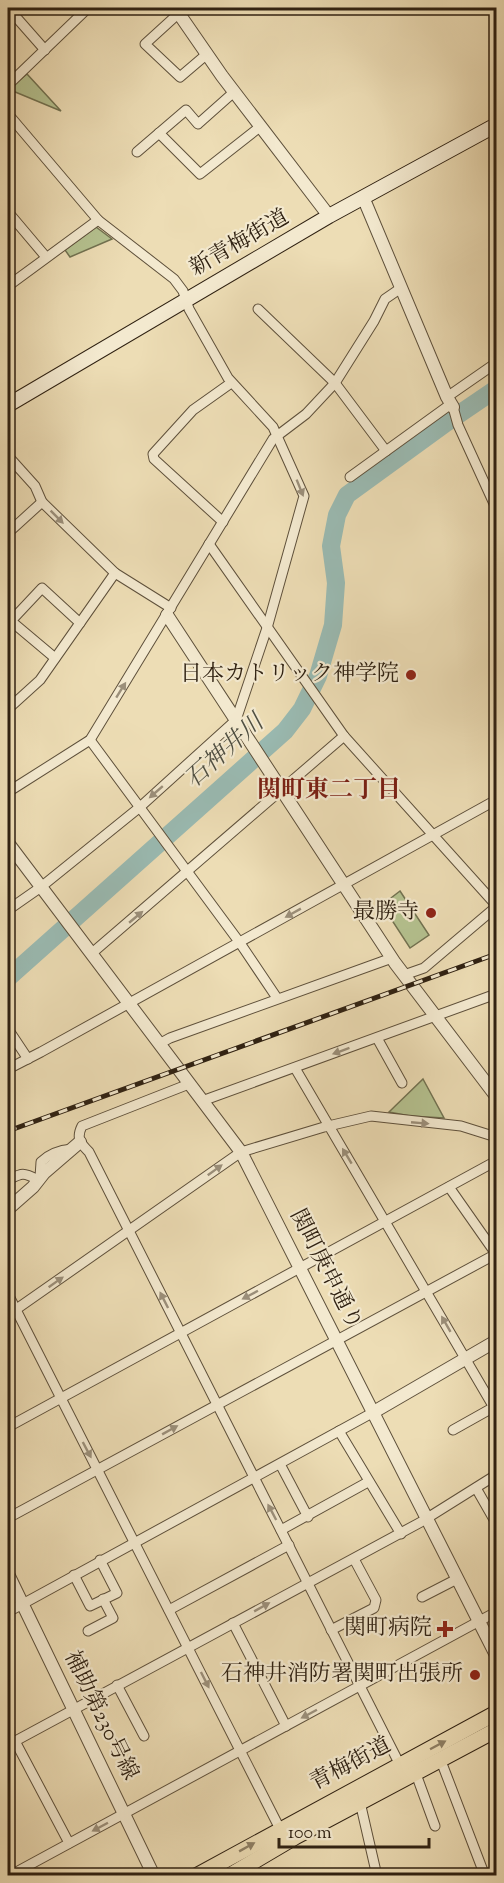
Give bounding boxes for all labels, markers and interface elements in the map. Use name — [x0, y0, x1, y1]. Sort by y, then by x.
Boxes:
street label: 新青梅街道 — [184, 203, 296, 285]
one-way arrow — [295, 479, 305, 497]
one-way arrow — [49, 510, 63, 524]
place label: 日本カトリック神学院 — [180, 659, 399, 691]
marker: 日本カトリック神学院 — [404, 668, 418, 682]
one-way arrow — [115, 682, 126, 698]
water label: 石神井川 — [178, 705, 274, 797]
district label: 関町東二丁目 — [257, 774, 401, 808]
one-way arrow — [148, 786, 164, 799]
place label: 最勝寺 — [353, 897, 419, 929]
marker: 最勝寺 — [424, 906, 438, 920]
one-way arrow — [284, 908, 301, 918]
one-way arrow — [128, 910, 144, 923]
one-way arrow — [332, 1046, 350, 1056]
one-way arrow — [411, 1118, 430, 1128]
one-way arrow — [341, 1148, 352, 1164]
one-way arrow — [207, 1164, 223, 1176]
street label: 関町庚申通り — [281, 1204, 369, 1336]
one-way arrow — [47, 1276, 63, 1288]
one-way arrow — [241, 1290, 258, 1300]
one-way arrow — [159, 1292, 169, 1309]
one-way arrow — [440, 1316, 451, 1332]
one-way arrow — [162, 1425, 179, 1435]
one-way arrow — [82, 1442, 92, 1459]
one-way arrow — [267, 1503, 277, 1520]
one-way arrow — [254, 1602, 271, 1612]
place label: 関町病院 — [344, 1613, 432, 1645]
marker: 関町病院 — [436, 1620, 454, 1638]
street label: 補助第230号線 — [55, 1646, 145, 1786]
place label: 石神井消防署関町出張所 — [221, 1659, 463, 1691]
marker: 石神井消防署関町出張所 — [468, 1668, 482, 1682]
one-way arrow — [200, 1671, 209, 1688]
one-way arrow — [300, 1709, 317, 1719]
street label: 青梅街道 — [305, 1730, 397, 1800]
one-way arrow — [429, 1740, 446, 1750]
scale bar — [279, 1811, 429, 1849]
text: 100 m — [288, 1821, 332, 1847]
one-way arrow — [92, 1822, 109, 1832]
one-way arrow — [239, 1842, 256, 1852]

